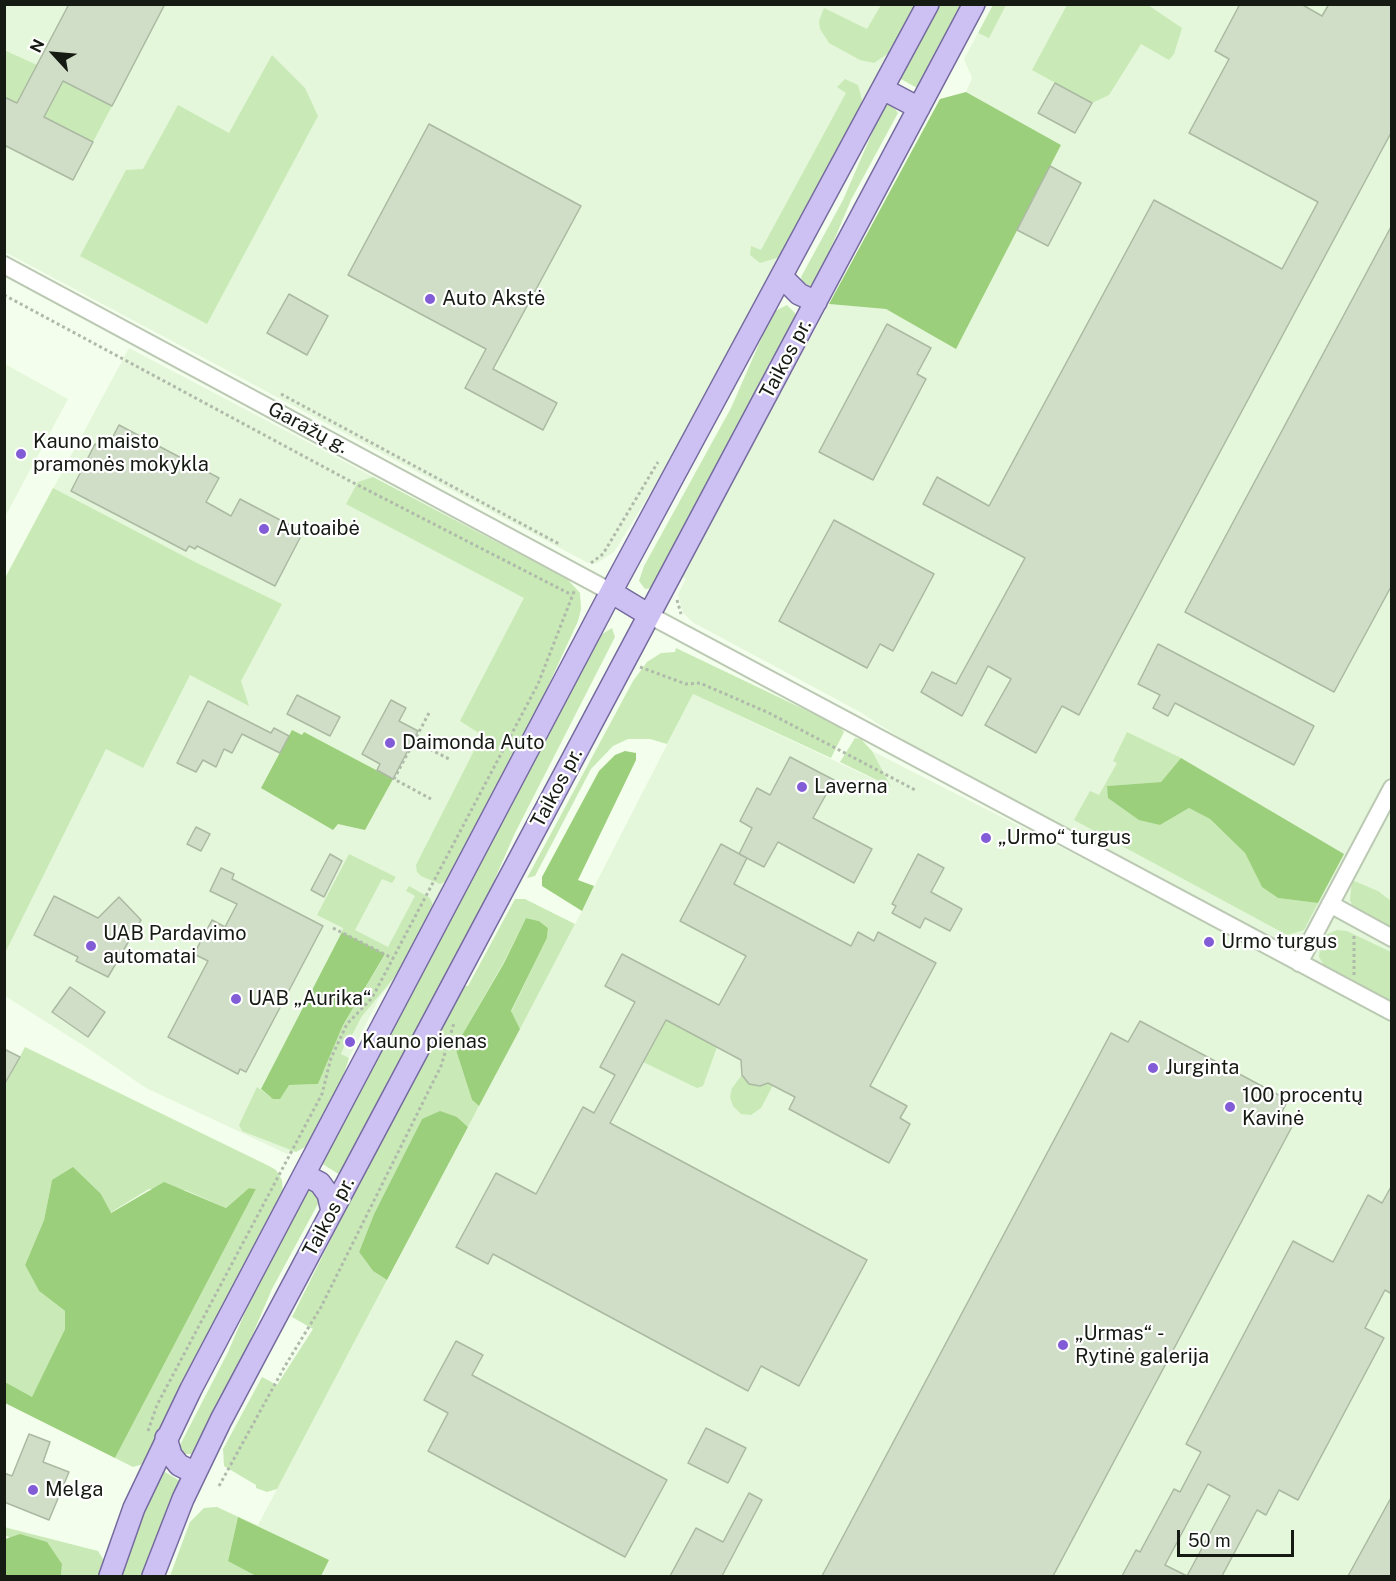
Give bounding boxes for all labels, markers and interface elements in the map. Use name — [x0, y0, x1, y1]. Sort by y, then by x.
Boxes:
north arrow — [24, 24, 84, 84]
text: N — [26, 36, 49, 56]
place label: Auto Akstė — [442, 287, 545, 311]
marker: Auto Akstė — [423, 292, 437, 306]
street label: Taikos pr. — [755, 315, 817, 403]
street label: Garažų g. — [264, 397, 352, 459]
place label: Kauno maisto pramonės mokykla — [33, 430, 209, 477]
marker: Kauno maisto pramonės mokykla — [14, 447, 28, 461]
place label: Autoaibė — [276, 517, 360, 541]
marker: Autoaibė — [257, 522, 271, 536]
place label: Daimonda Auto — [402, 731, 544, 755]
marker: Daimonda Auto — [383, 736, 397, 750]
street label: Taikos pr. — [526, 744, 588, 832]
place label: Laverna — [814, 775, 888, 799]
marker: Laverna — [795, 780, 809, 794]
place label: „Urmo“ turgus — [998, 826, 1131, 850]
marker: „Urmo“ turgus — [979, 831, 993, 845]
place label: UAB Pardavimo automatai — [103, 922, 246, 969]
place label: Urmo turgus — [1221, 930, 1337, 954]
marker: Urmo turgus — [1202, 935, 1216, 949]
marker: UAB Pardavimo automatai — [84, 939, 98, 953]
place label: UAB „Aurika“ — [248, 987, 371, 1011]
marker: UAB „Aurika“ — [229, 992, 243, 1006]
place label: Kauno pienas — [362, 1030, 487, 1054]
marker: Kauno pienas — [343, 1035, 357, 1049]
place label: Jurginta — [1165, 1056, 1239, 1080]
marker: Jurginta — [1146, 1061, 1160, 1075]
place label: 100 procentų Kavinė — [1242, 1084, 1363, 1131]
marker: 100 procentų Kavinė — [1223, 1100, 1237, 1114]
street label: Taikos pr. — [298, 1173, 360, 1261]
place label: „Urmas“ - Rytinė galerija — [1075, 1322, 1209, 1369]
marker: „Urmas“ - Rytinė galerija — [1056, 1338, 1070, 1352]
place label: Melga — [45, 1478, 103, 1502]
marker: Melga — [26, 1483, 40, 1497]
scale bar — [1180, 1518, 1297, 1556]
text: 50 m — [1188, 1530, 1231, 1551]

